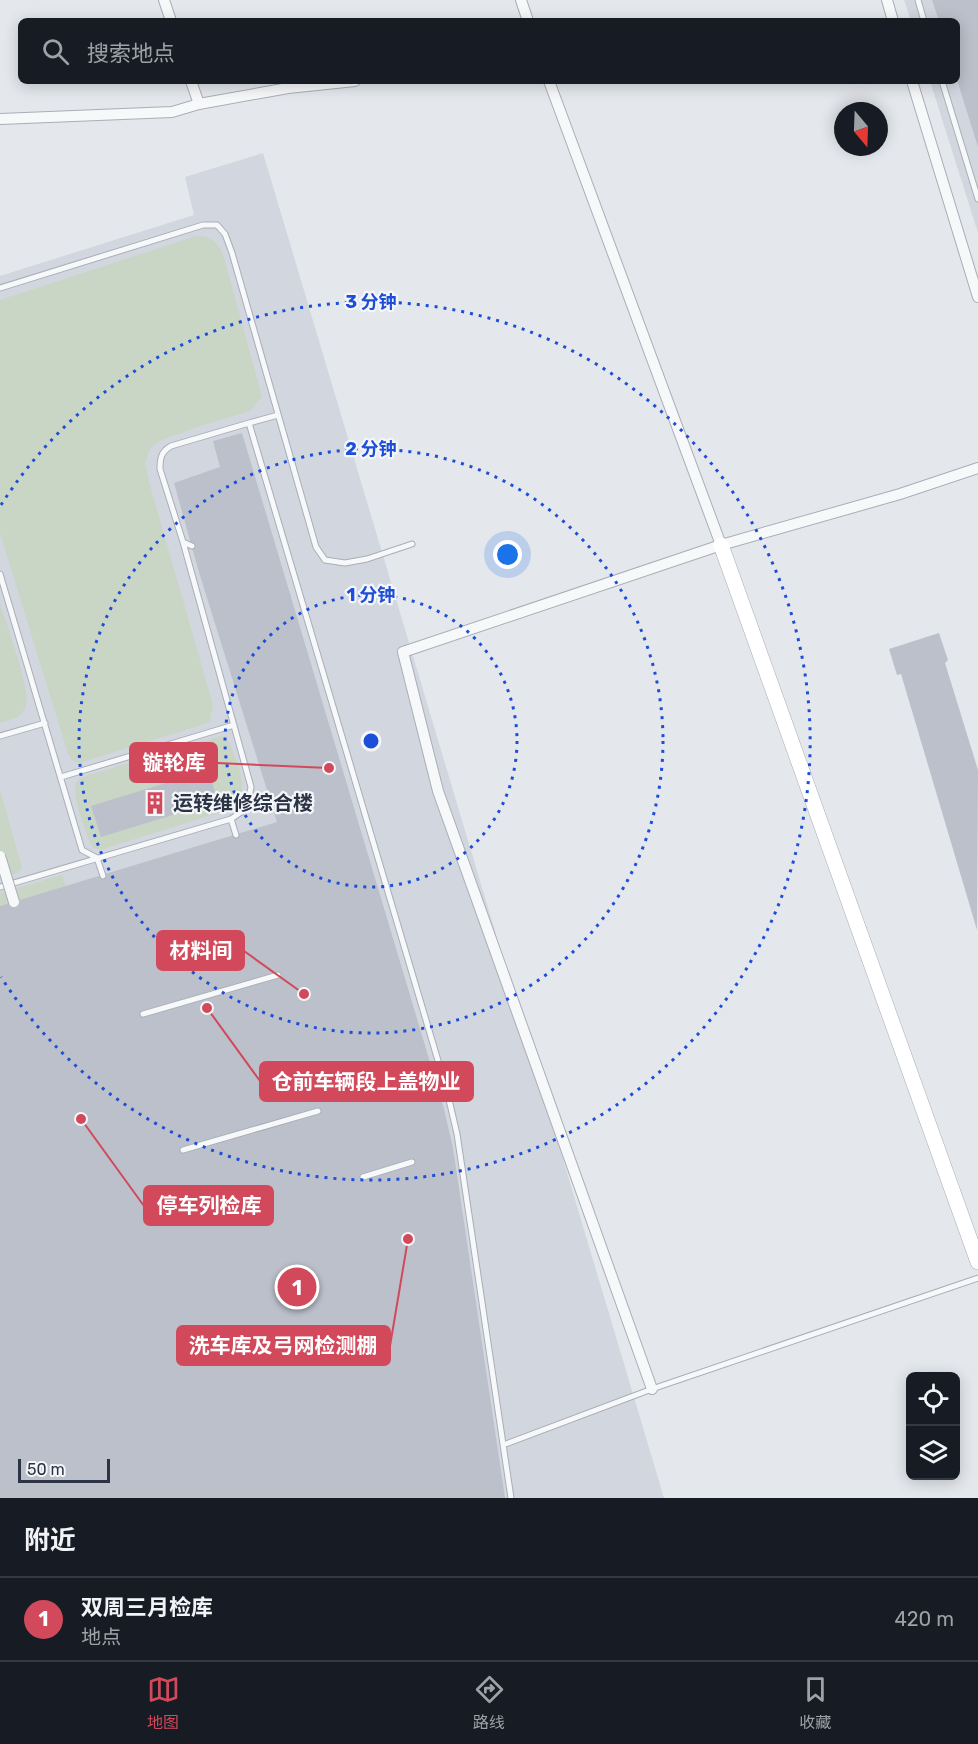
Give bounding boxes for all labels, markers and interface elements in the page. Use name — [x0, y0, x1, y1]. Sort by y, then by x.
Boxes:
search box — [18, 18, 960, 84]
icon: search — [39, 35, 72, 68]
text: 搜索地点 — [87, 40, 175, 67]
north arrow — [834, 102, 888, 156]
text: 3 分钟 — [345, 291, 397, 313]
text: 2 分钟 — [345, 438, 397, 460]
your location — [493, 540, 522, 569]
text: 1 分钟 — [347, 584, 395, 606]
centre of rings — [361, 731, 381, 751]
callout: 镟轮库 — [130, 743, 217, 782]
text: 镟轮库 — [143, 750, 206, 775]
building icon: 运转维修综合楼 — [142, 790, 168, 816]
place label: 运转维修综合楼 — [173, 791, 313, 815]
callout: 材料间 — [157, 931, 244, 970]
text: 材料间 — [170, 938, 233, 963]
callout: 仓前车辆段上盖物业 — [260, 1062, 473, 1101]
text: 仓前车辆段上盖物业 — [272, 1069, 461, 1094]
callout: 停车列检库 — [144, 1186, 273, 1225]
text: 停车列检库 — [157, 1193, 262, 1218]
pin: 1 — [278, 1264, 316, 1310]
callout: 洗车库及弓网检测棚 — [177, 1326, 390, 1365]
text: 洗车库及弓网检测棚 — [189, 1333, 378, 1358]
map controls — [906, 1372, 960, 1480]
button: locate — [906, 1372, 960, 1426]
button: layers — [906, 1426, 960, 1480]
scale bar — [18, 1456, 110, 1484]
text: 50 m — [27, 1460, 65, 1479]
text: 附近 — [24, 1525, 76, 1556]
text: 双周三月检库 — [81, 1594, 213, 1621]
text: 1 — [39, 1607, 48, 1631]
text: 420 m — [894, 1607, 954, 1631]
text: 地点 — [81, 1625, 121, 1649]
tab: 地图 — [147, 1673, 180, 1733]
tab: 路线 — [473, 1673, 506, 1733]
tab: 收藏 — [799, 1673, 832, 1733]

